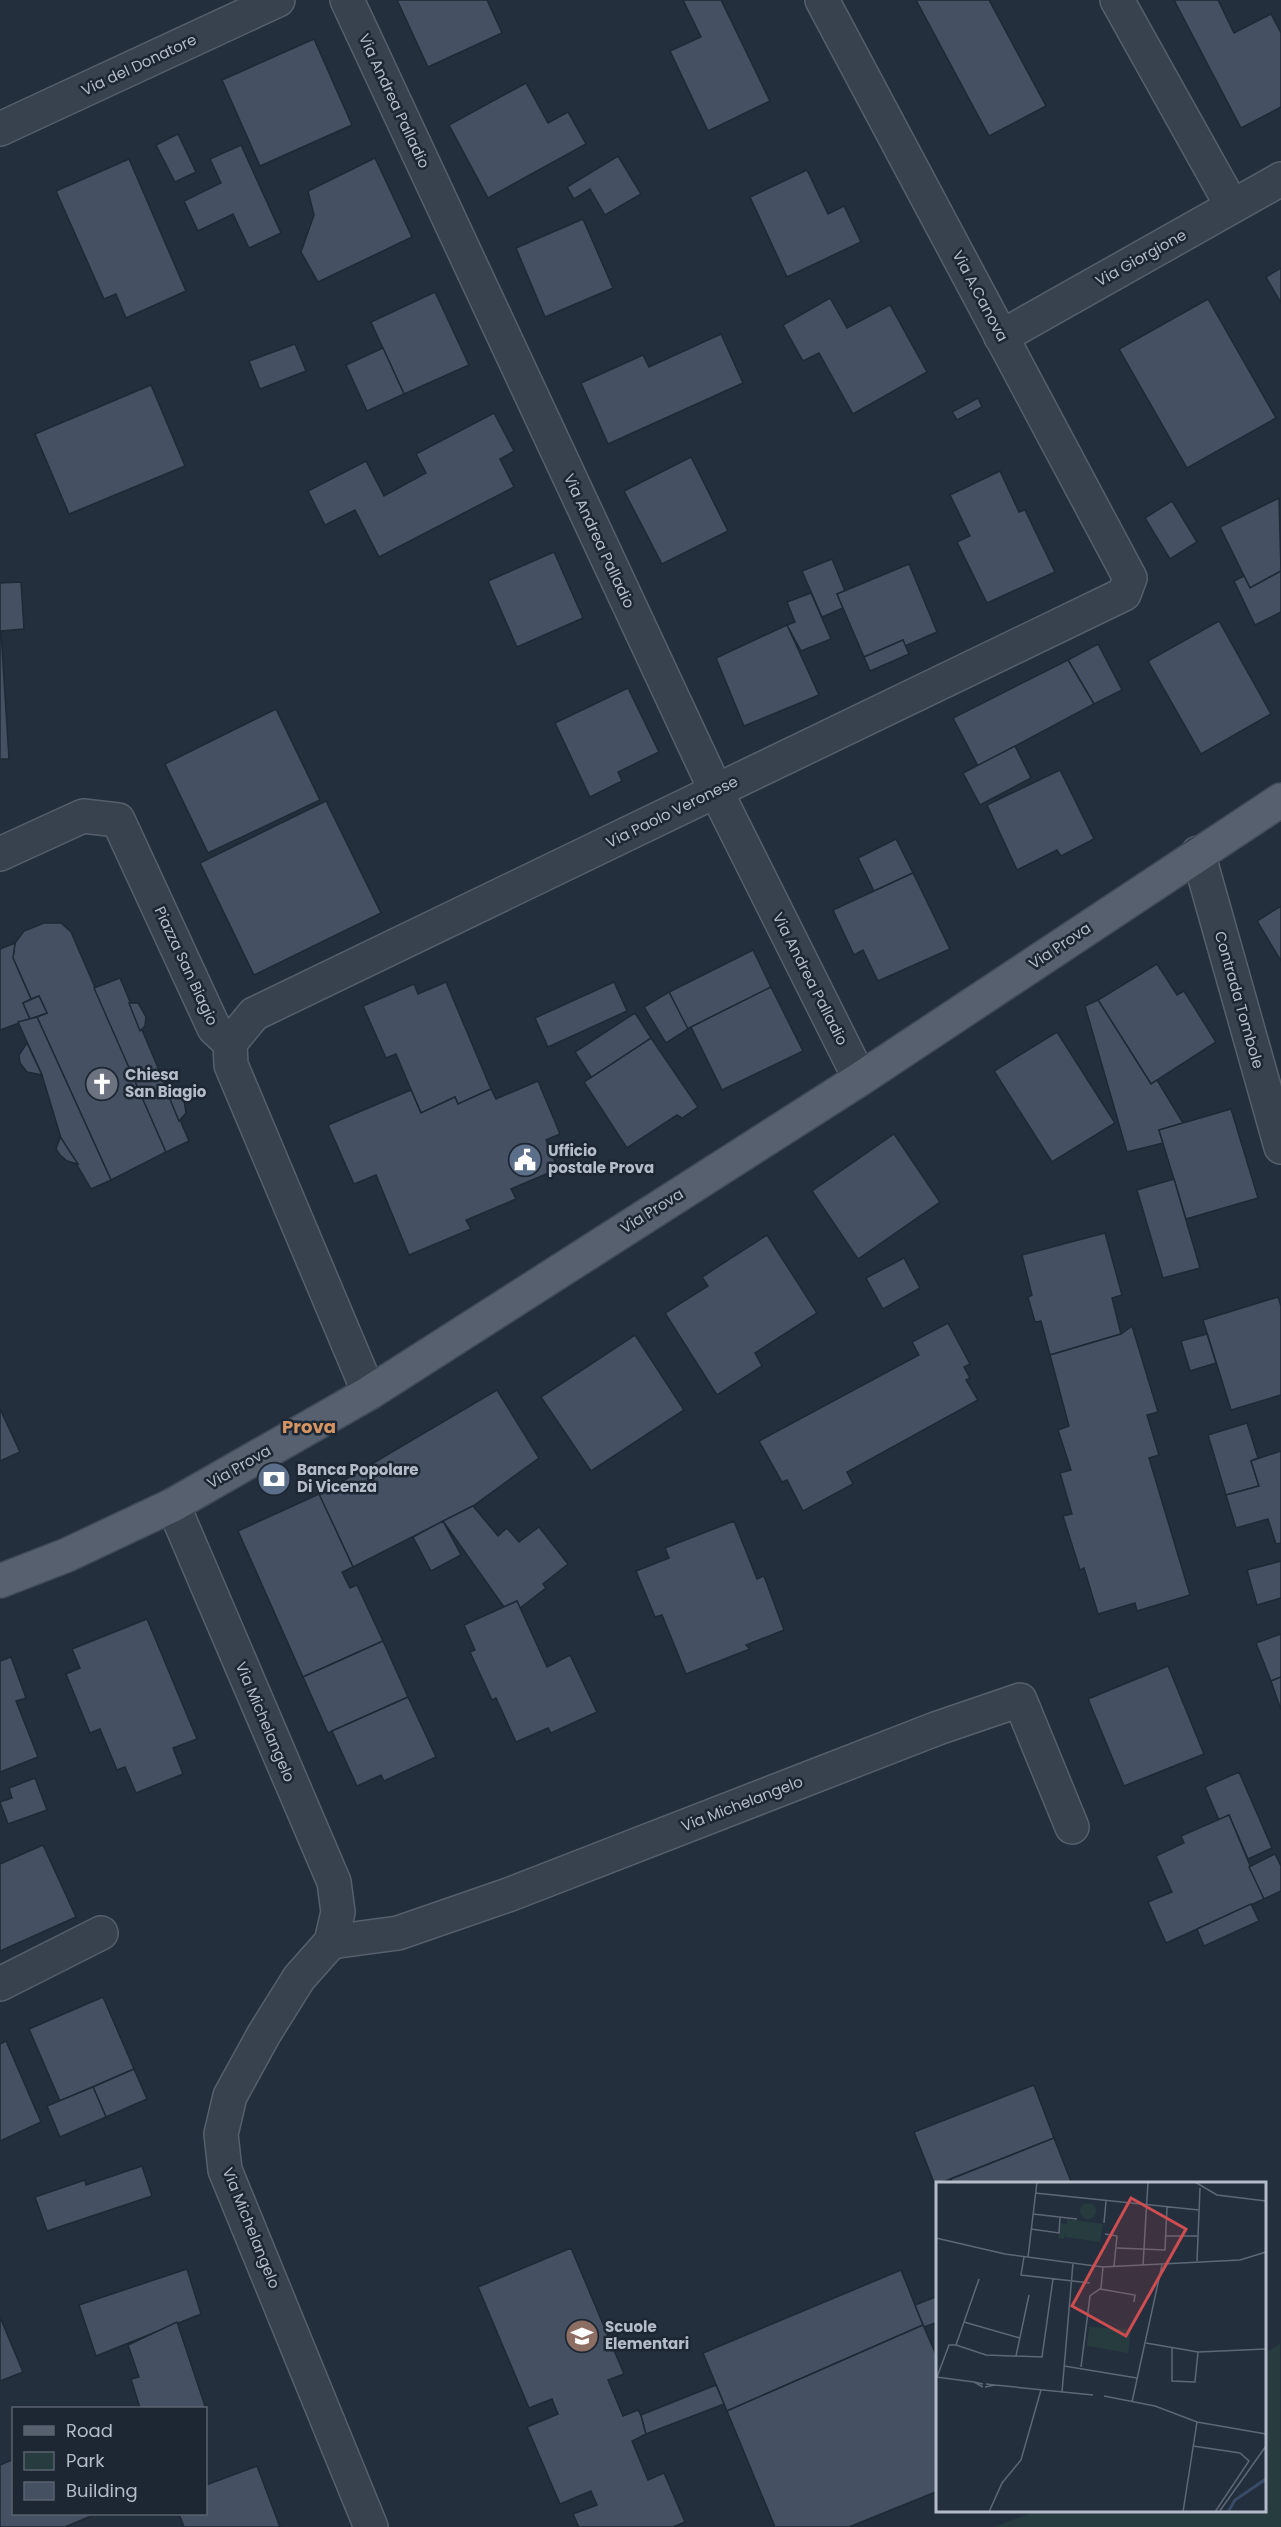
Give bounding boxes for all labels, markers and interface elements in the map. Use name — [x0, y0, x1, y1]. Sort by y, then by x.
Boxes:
street label: Via del Donatore — [78, 29, 200, 100]
street label: Via Andrea Palladio — [354, 30, 435, 172]
street label: Via Giorgione — [1092, 224, 1190, 291]
street label: Via A.Canova — [948, 246, 1013, 345]
street label: Via Andrea Palladio — [559, 470, 640, 612]
street label: Via Paolo Veronese — [602, 770, 741, 853]
street label: Piazza San Biagio — [150, 903, 223, 1029]
street label: Via Andrea Palladio — [768, 909, 853, 1049]
street label: Via Prova — [1025, 917, 1095, 974]
street label: Contrada Tombole — [1210, 929, 1269, 1071]
place label: Chiesa San Biagio — [125, 1064, 207, 1102]
church icon: Chiesa San Biagio — [84, 1066, 120, 1102]
place label: Ufficio postale Prova — [548, 1140, 654, 1178]
public building icon: Ufficio postale Prova — [507, 1142, 543, 1178]
street label: Via Prova — [616, 1183, 687, 1238]
district label: Prova — [282, 1414, 336, 1439]
street label: Via Prova — [203, 1440, 274, 1493]
place label: Banca Popolare Di Vicenza — [297, 1459, 419, 1497]
bank icon: Banca Popolare Di Vicenza — [256, 1461, 292, 1497]
street label: Via Michelangelo — [231, 1658, 300, 1785]
street label: Via Michelangelo — [678, 1771, 806, 1836]
street label: Via Michelangelo — [218, 2164, 285, 2291]
inset map — [936, 2182, 1266, 2512]
place label: Scuole Elementari — [605, 2316, 689, 2354]
school or university icon: Scuole Elementari — [564, 2318, 600, 2354]
legend — [12, 2407, 207, 2515]
text: Road — [66, 2418, 113, 2443]
text: Park — [66, 2448, 105, 2473]
text: Building — [66, 2478, 138, 2503]

